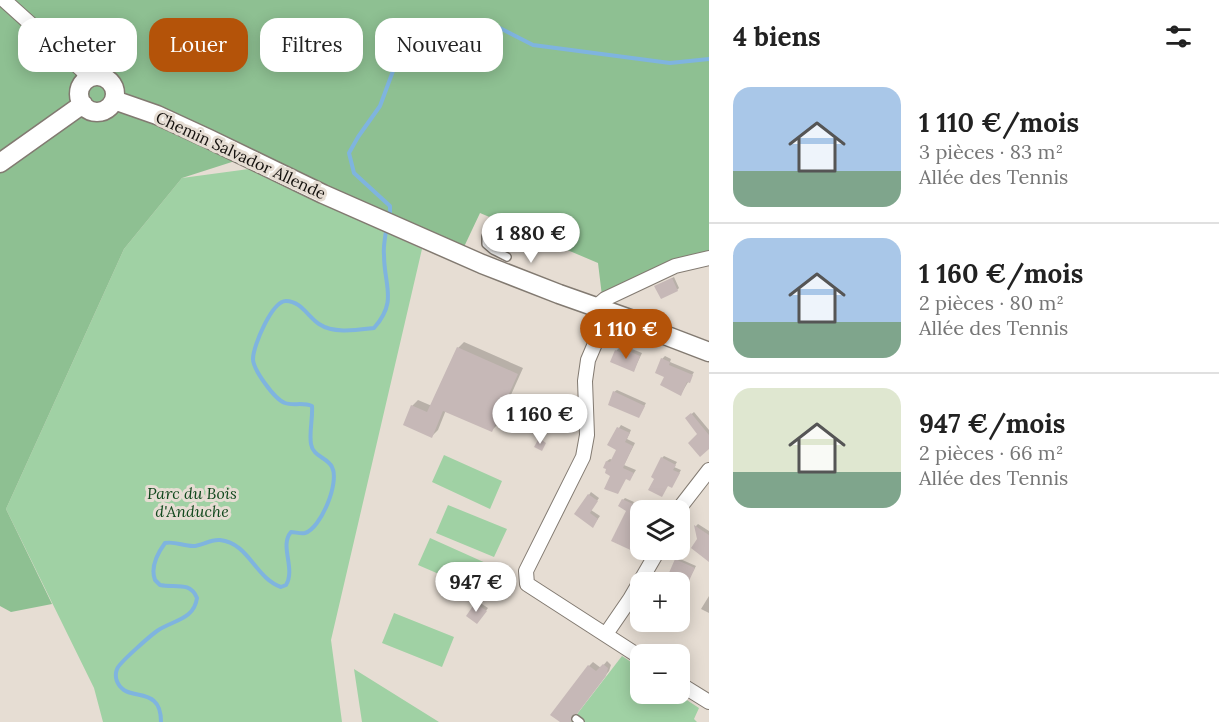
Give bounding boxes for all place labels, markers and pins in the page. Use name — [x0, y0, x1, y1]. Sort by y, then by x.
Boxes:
pin: 1 880 € — [476, 213, 586, 264]
pin: 1 110 € — [571, 309, 681, 360]
pin: 1 160 € — [485, 394, 595, 445]
pin: 947 € — [434, 562, 518, 613]

